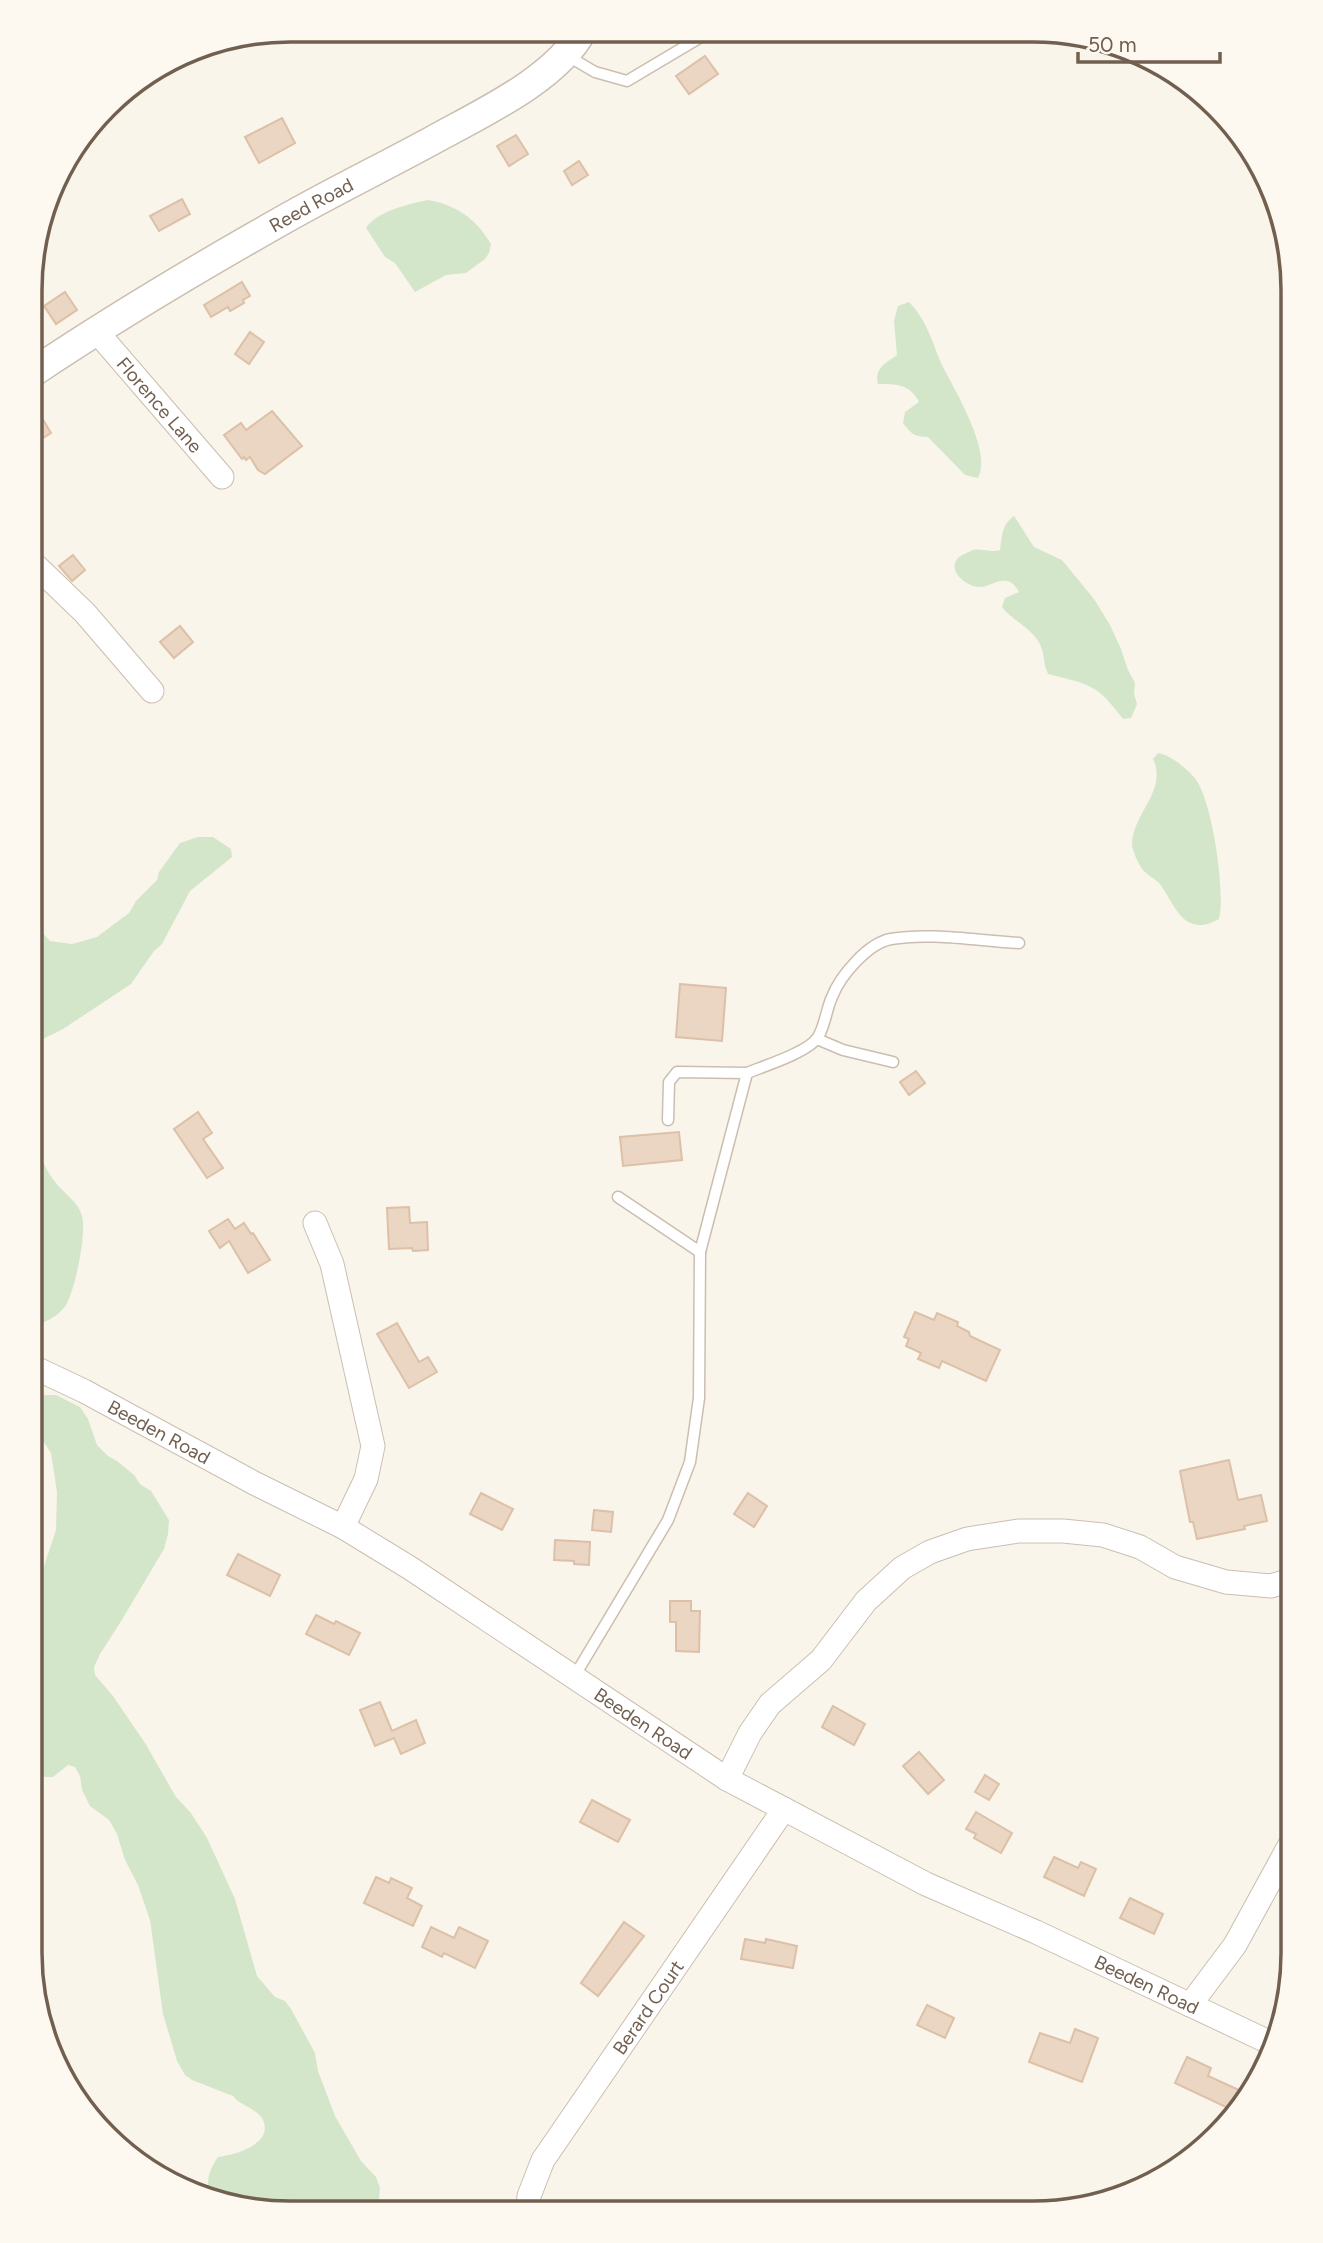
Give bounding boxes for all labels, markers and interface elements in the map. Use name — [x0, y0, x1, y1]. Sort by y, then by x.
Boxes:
scale bar — [1078, 21, 1220, 65]
text: 50 m — [1088, 32, 1137, 57]
street label: Reed Road — [265, 173, 357, 237]
street label: Florence Lane — [112, 352, 207, 458]
street label: Beeden Road — [104, 1395, 214, 1469]
street label: Beeden Road — [590, 1683, 696, 1765]
street label: Beeden Road — [1091, 1950, 1202, 2019]
street label: Berard Court — [608, 1956, 689, 2059]

